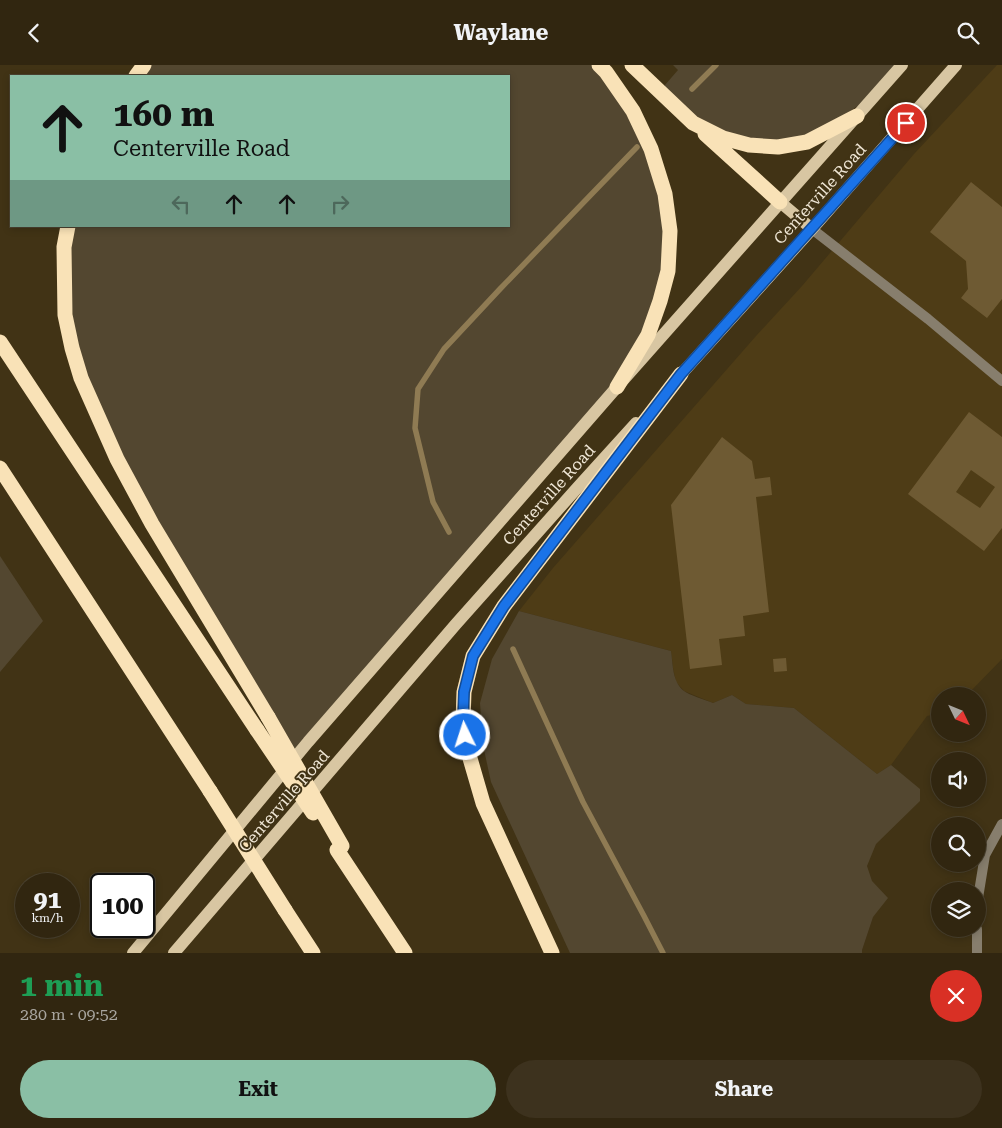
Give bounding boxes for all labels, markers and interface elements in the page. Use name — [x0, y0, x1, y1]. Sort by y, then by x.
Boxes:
icon: back — [20, 19, 48, 47]
icon: search — [954, 19, 982, 47]
text: Waylane — [453, 20, 549, 45]
text: 160 m — [113, 94, 214, 135]
icon: ahead — [30, 95, 95, 160]
pin — [885, 102, 927, 144]
icon: arrive — [892, 109, 920, 137]
text: Centerville Road — [113, 136, 290, 161]
street label: Centerville Road — [770, 140, 870, 248]
icon: left — [167, 190, 195, 218]
icon: ahead — [220, 190, 248, 218]
icon: ahead — [273, 190, 301, 218]
icon: right — [326, 190, 354, 218]
street label: Centerville Road — [499, 441, 599, 549]
north arrow — [931, 687, 986, 743]
map controls — [931, 687, 986, 937]
position arrow — [438, 708, 490, 760]
street label: Centerville Road — [235, 746, 333, 856]
button: sound — [931, 752, 986, 807]
button: search — [931, 817, 986, 872]
speed limit sign: 100 — [90, 873, 155, 938]
button: layers — [931, 882, 986, 937]
text: 91 — [33, 885, 62, 914]
text: km/h — [31, 911, 64, 925]
text: 1 min — [20, 968, 103, 1003]
button: close — [930, 970, 982, 1022]
text: 280 m · 09:52 — [20, 1005, 118, 1024]
button: Exit — [20, 1060, 496, 1118]
button: Share — [506, 1060, 982, 1118]

